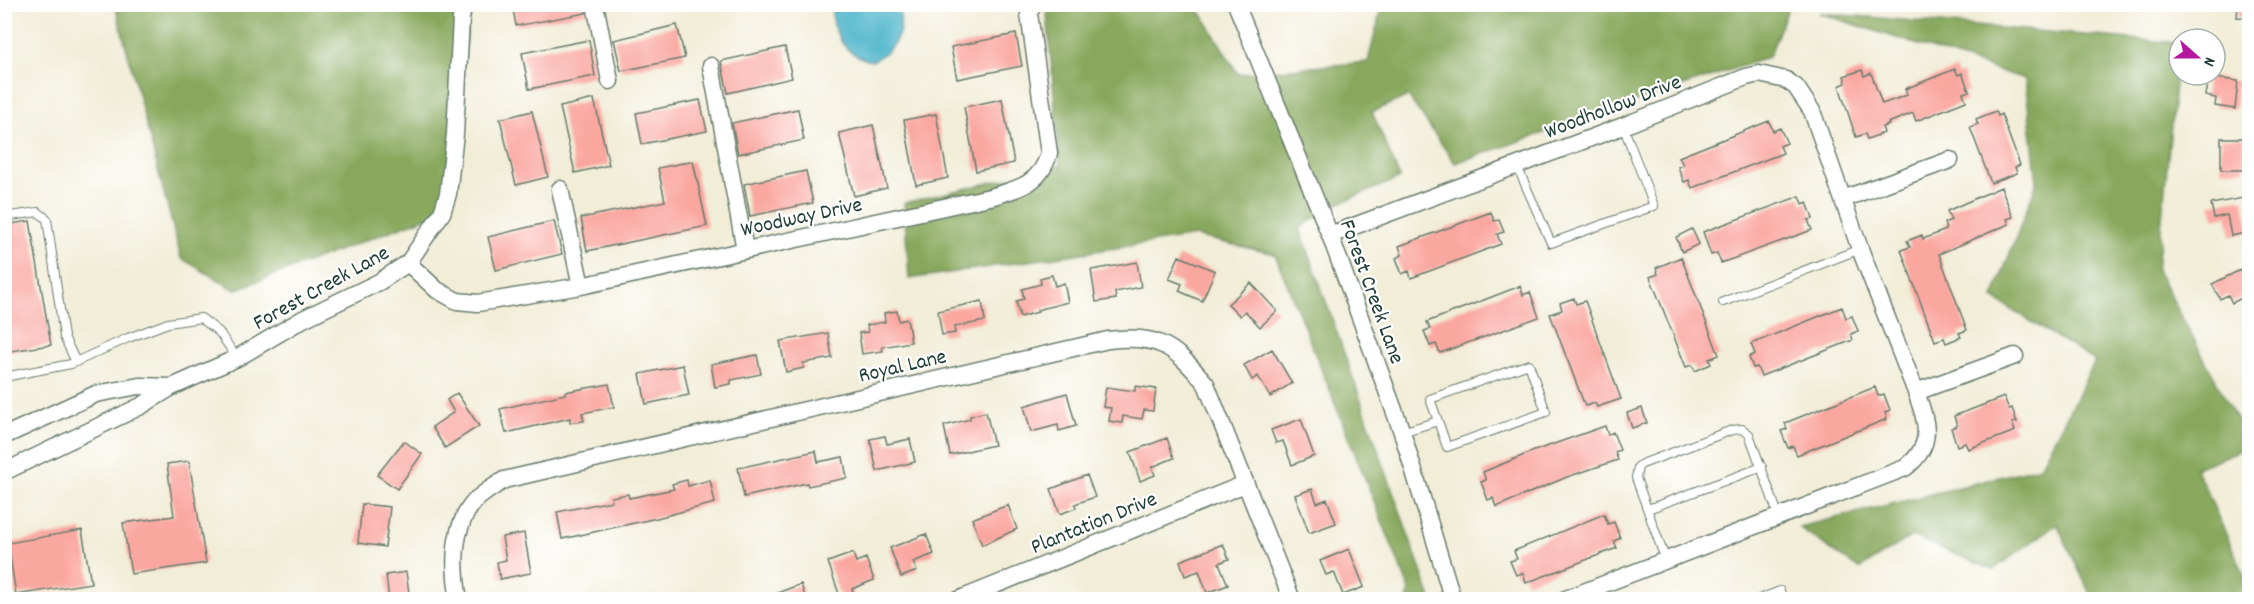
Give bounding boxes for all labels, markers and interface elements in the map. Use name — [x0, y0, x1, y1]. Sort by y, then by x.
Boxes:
north arrow — [2167, 27, 2227, 87]
text: N — [2196, 54, 2221, 69]
street label: Woodhollow Drive — [1540, 68, 1686, 149]
street label: Woodway Drive — [738, 190, 865, 246]
street label: Forest Creek Lane — [1330, 216, 1411, 369]
street label: Forest Creek Lane — [248, 239, 395, 339]
street label: Royal Lane — [856, 342, 950, 393]
street label: Plantation Drive — [1027, 485, 1162, 564]

